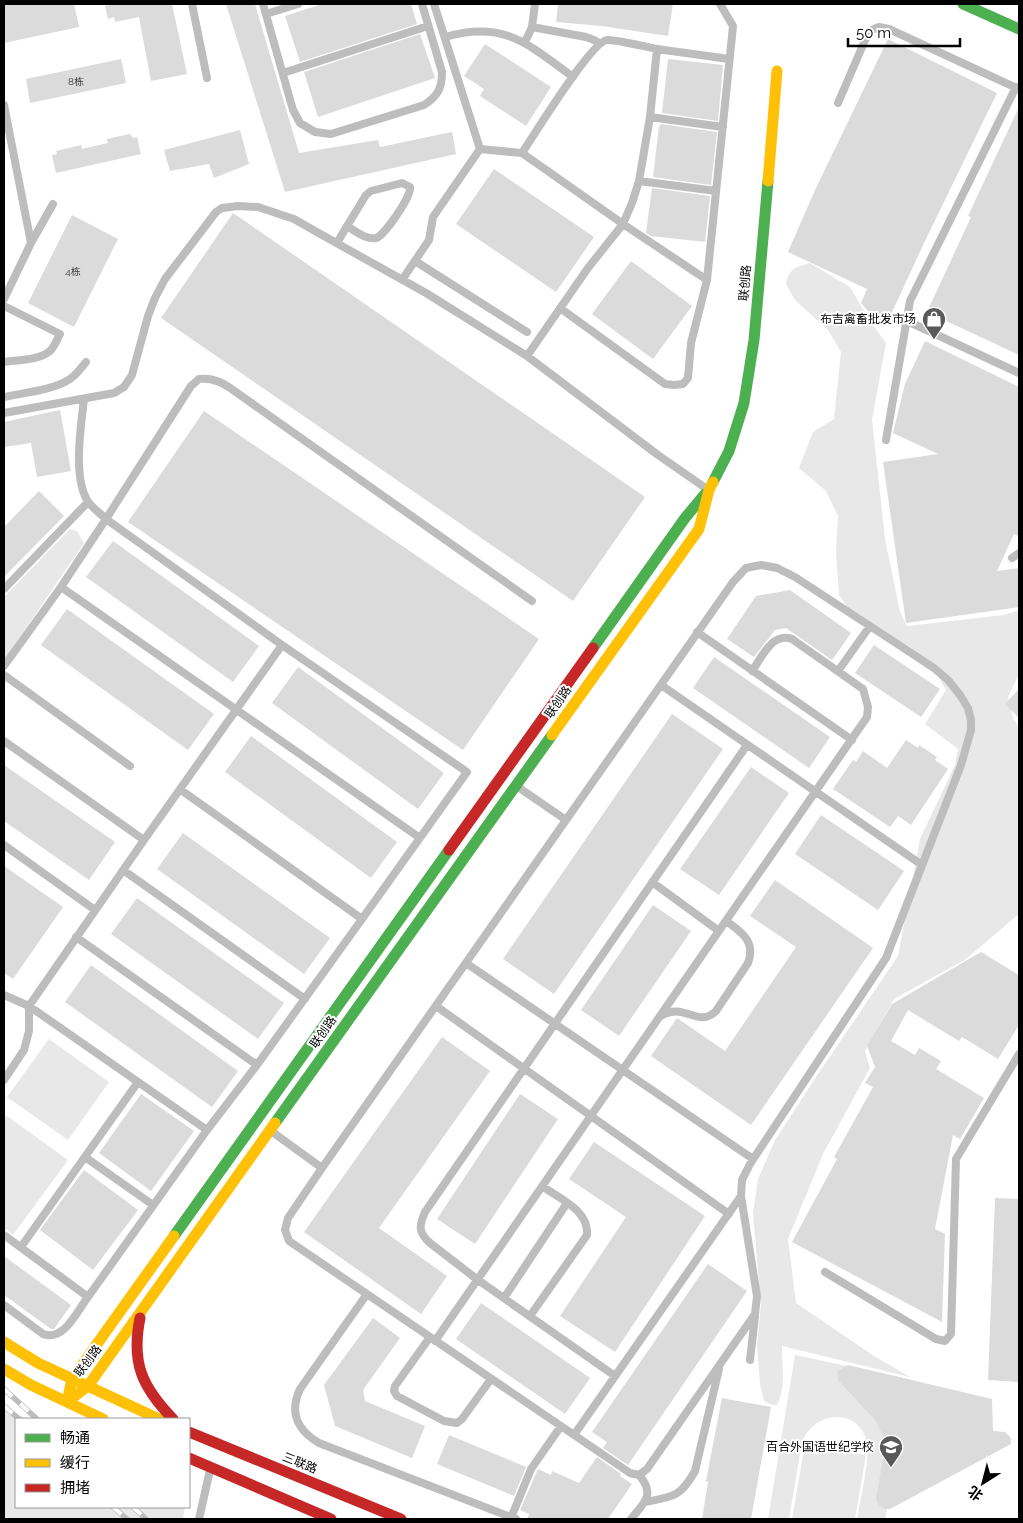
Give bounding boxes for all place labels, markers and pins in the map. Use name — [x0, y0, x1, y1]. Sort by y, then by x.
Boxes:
shop icon: 布吉禽畜批发市场 — [921, 306, 947, 340]
place label: 布吉禽畜批发市场 — [820, 312, 916, 326]
school or university icon: 百合外国语世纪学校 — [878, 1434, 904, 1468]
place label: 百合外国语世纪学校 — [766, 1440, 874, 1454]

